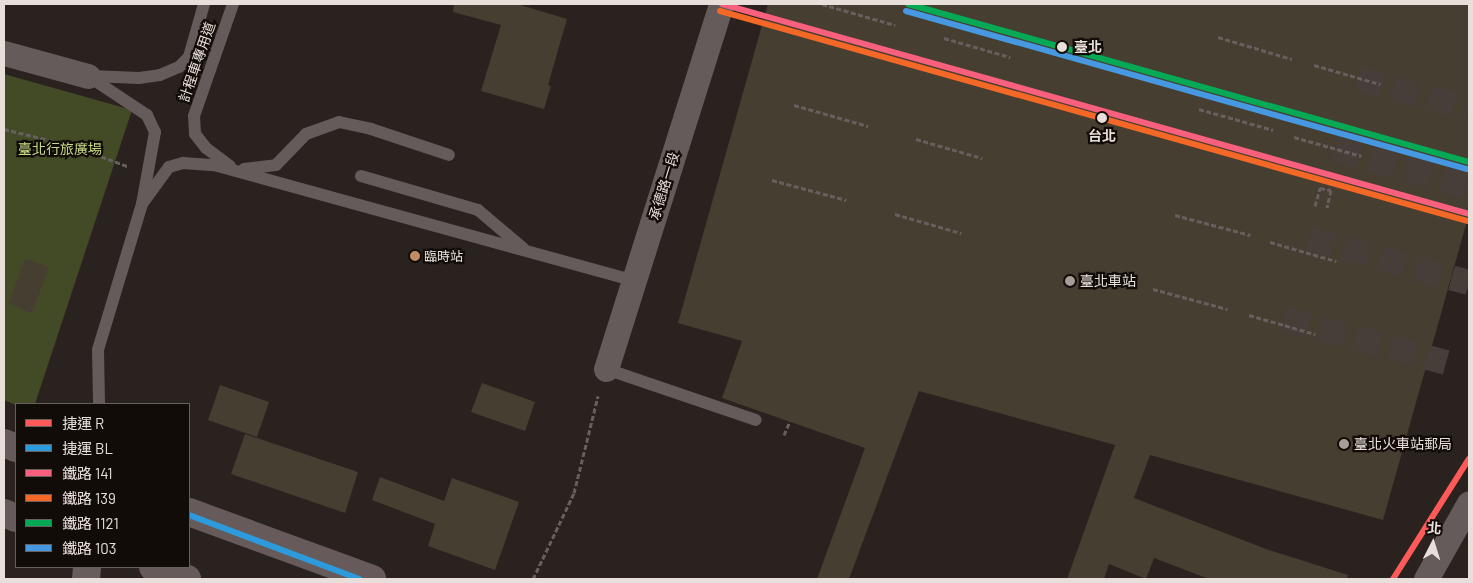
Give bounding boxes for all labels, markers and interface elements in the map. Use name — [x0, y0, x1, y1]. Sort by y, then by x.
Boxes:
street label: 計程車專用道 — [175, 20, 219, 104]
marker: 臺北 — [1054, 39, 1070, 55]
place label: 臺北 — [1074, 39, 1102, 55]
marker: 台北 — [1094, 110, 1110, 126]
place label: 台北 — [1088, 128, 1116, 144]
park label: 臺北行旅廣場 — [18, 141, 102, 157]
street label: 承德路一段 — [646, 150, 682, 222]
place label: 臨時站 — [424, 248, 463, 264]
marker: 臨時站 — [410, 251, 420, 261]
place label: 臺北車站 — [1080, 273, 1136, 289]
marker: 臺北車站 — [1064, 275, 1076, 287]
legend — [15, 403, 190, 568]
text: 捷運 R — [62, 414, 104, 432]
place label: 臺北火車站郵局 — [1354, 436, 1452, 452]
marker: 臺北火車站郵局 — [1338, 438, 1350, 450]
text: 捷運 BL — [62, 439, 113, 457]
text: 鐵路 141 — [62, 464, 112, 482]
text: 鐵路 139 — [62, 489, 116, 507]
text: 鐵路 1121 — [62, 514, 119, 532]
north arrow — [1408, 518, 1458, 568]
text: 北 — [1427, 518, 1442, 537]
text: 鐵路 103 — [62, 539, 116, 557]

